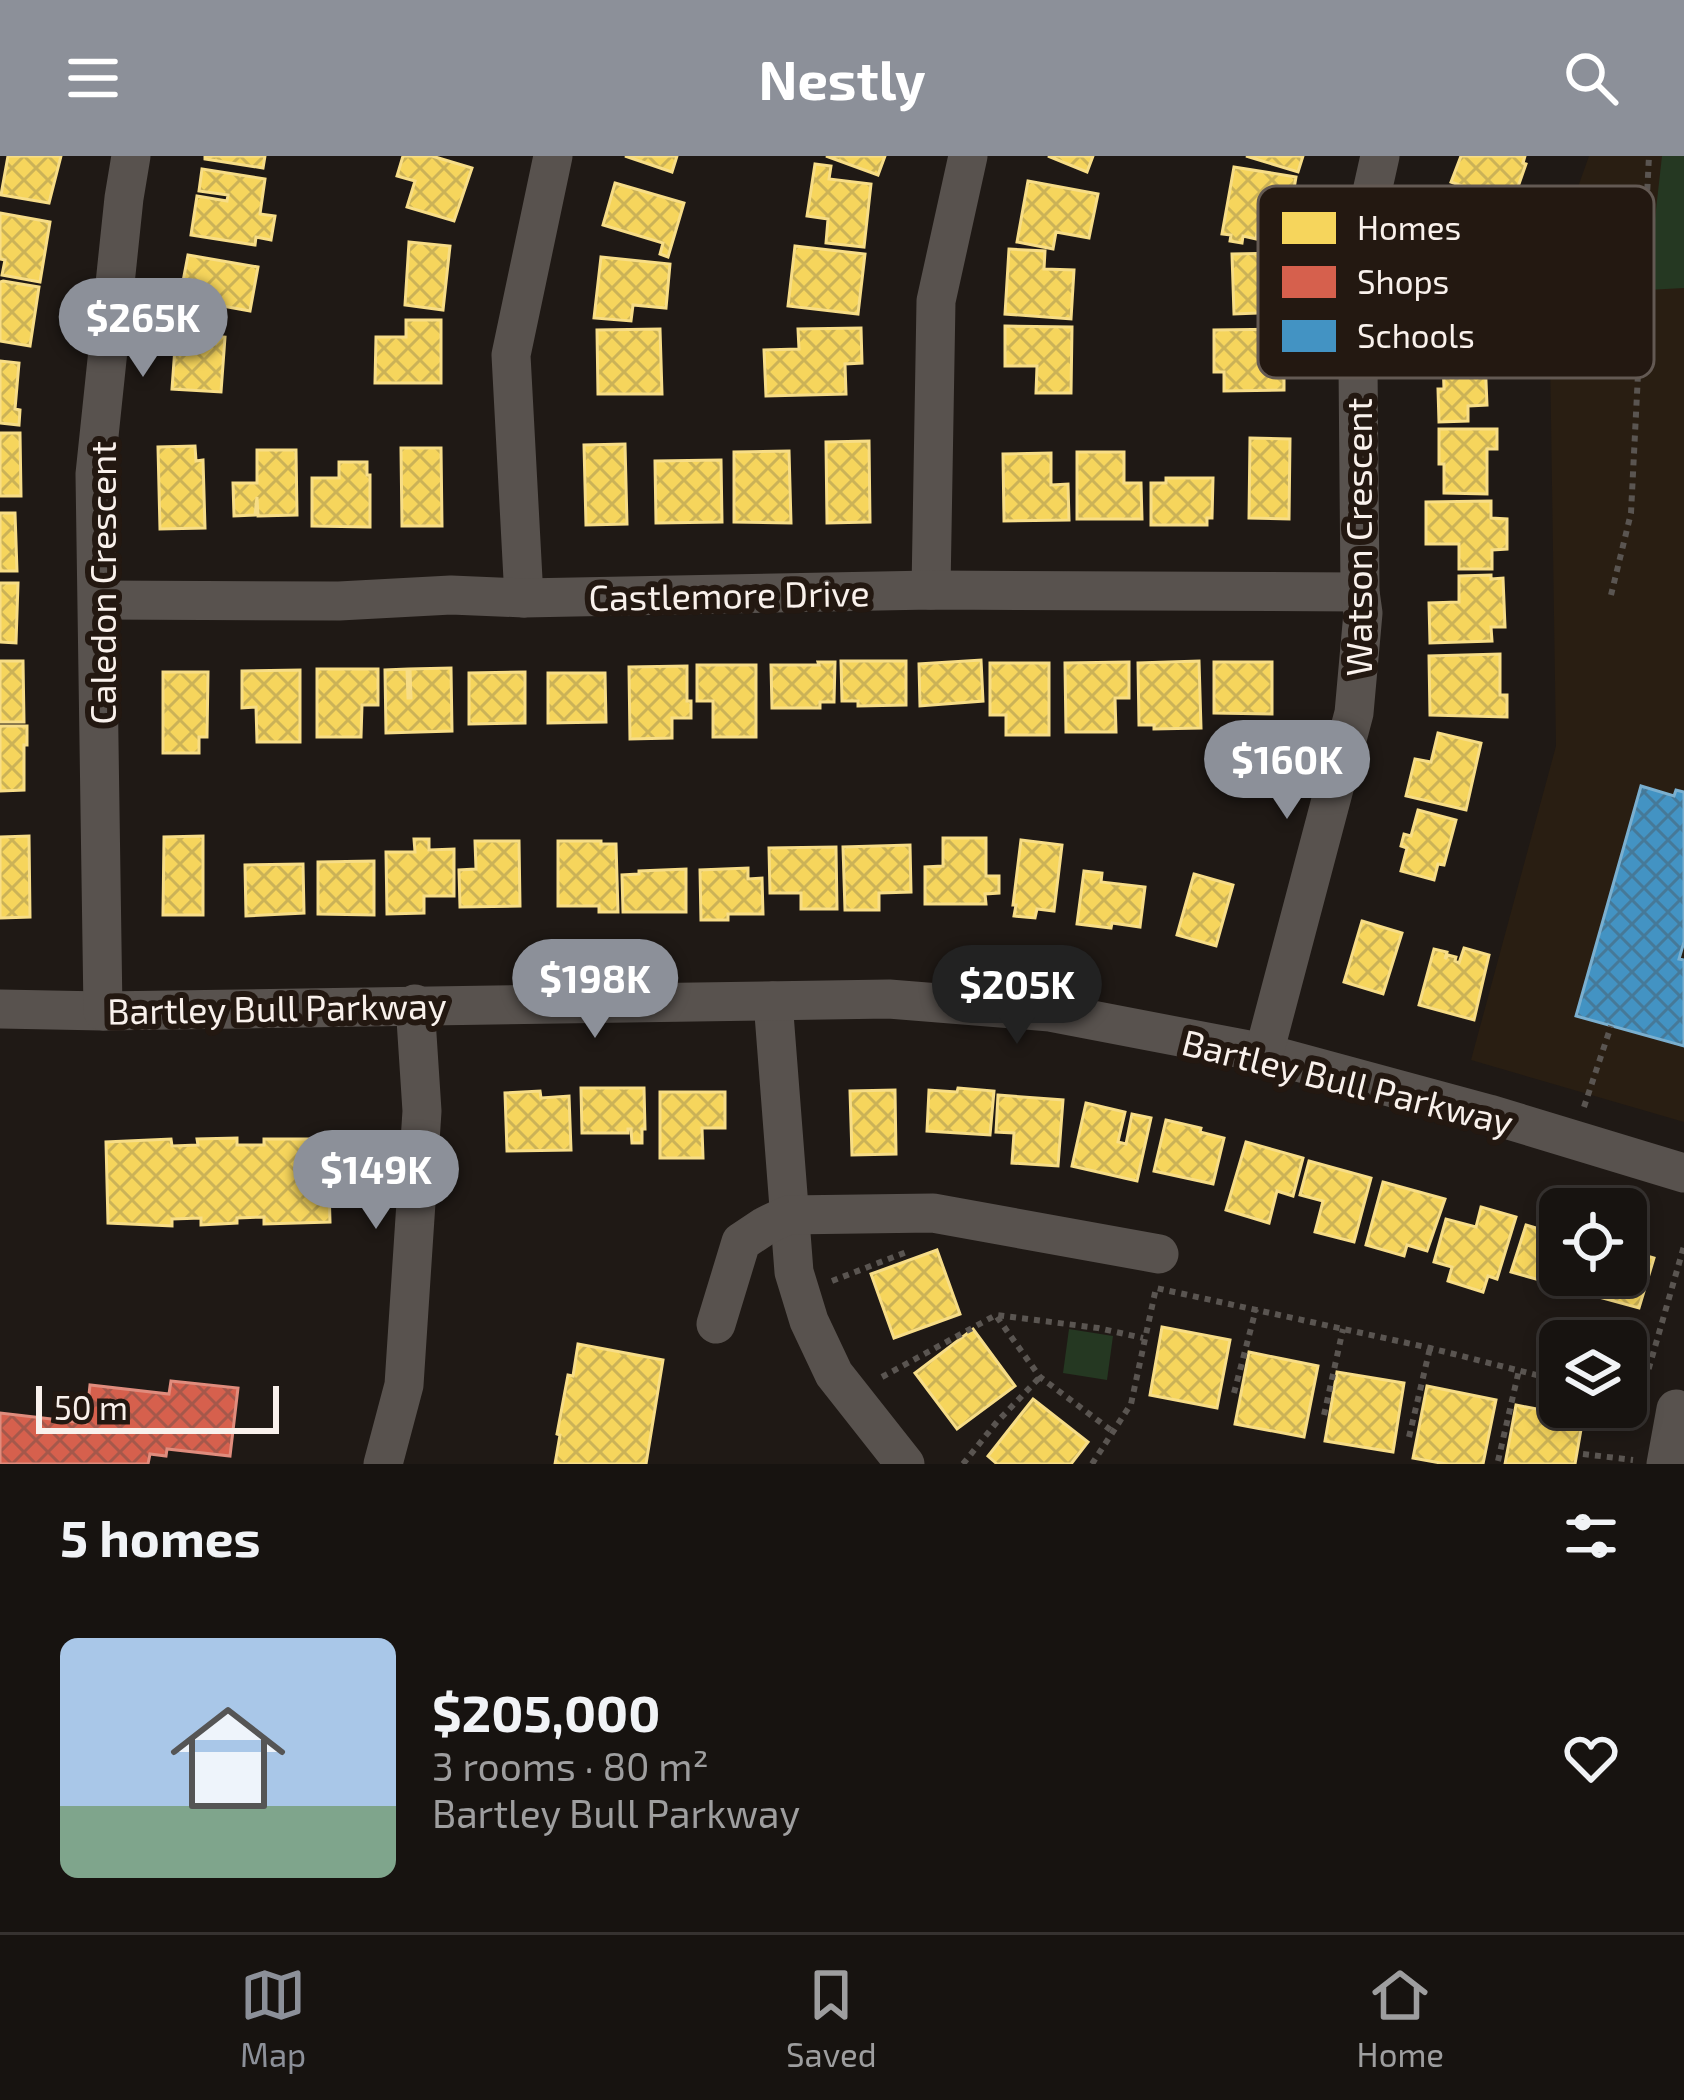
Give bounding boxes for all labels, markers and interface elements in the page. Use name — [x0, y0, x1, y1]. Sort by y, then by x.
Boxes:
icon: menu — [60, 45, 126, 111]
icon: search — [1558, 45, 1624, 111]
text: Nestly — [758, 46, 926, 111]
legend — [1258, 186, 1654, 378]
text: Homes — [1357, 207, 1461, 247]
text: Shops — [1357, 261, 1449, 301]
pin: $265K — [59, 278, 227, 380]
text: $265K — [86, 293, 200, 340]
text: Schools — [1357, 315, 1475, 355]
street label: Watson Crescent — [1336, 398, 1379, 676]
street label: Caledon Crescent — [80, 441, 123, 725]
street label: Castlemore Drive — [588, 570, 870, 618]
pin: $160K — [1203, 720, 1371, 822]
text: $160K — [1231, 735, 1343, 782]
pin: $198K — [511, 939, 679, 1041]
pin: $205K — [933, 945, 1101, 1047]
text: $198K — [539, 954, 651, 1001]
text: $205K — [959, 960, 1075, 1007]
street label: Bartley Bull Parkway — [107, 983, 447, 1031]
street label: Bartley Bull Parkway — [1178, 1019, 1518, 1143]
pin: $149K — [292, 1130, 460, 1232]
text: $149K — [320, 1145, 432, 1192]
map controls — [1539, 1188, 1647, 1428]
button: locate — [1539, 1188, 1647, 1296]
button: layers — [1539, 1320, 1647, 1428]
scale bar — [36, 1380, 279, 1433]
text: 50 m — [54, 1387, 128, 1427]
icon: filters — [1558, 1503, 1624, 1569]
text: 5 homes — [60, 1506, 261, 1567]
text: $205,000 — [432, 1681, 660, 1742]
icon: home — [156, 1686, 300, 1830]
icon: heart — [1558, 1725, 1624, 1791]
text: 3 rooms · 80 m² — [432, 1742, 709, 1789]
text: Bartley Bull Parkway — [432, 1789, 800, 1836]
tab: Map — [240, 1962, 306, 2074]
tab: Saved — [786, 1962, 877, 2074]
tab: Home — [1357, 1962, 1444, 2074]

